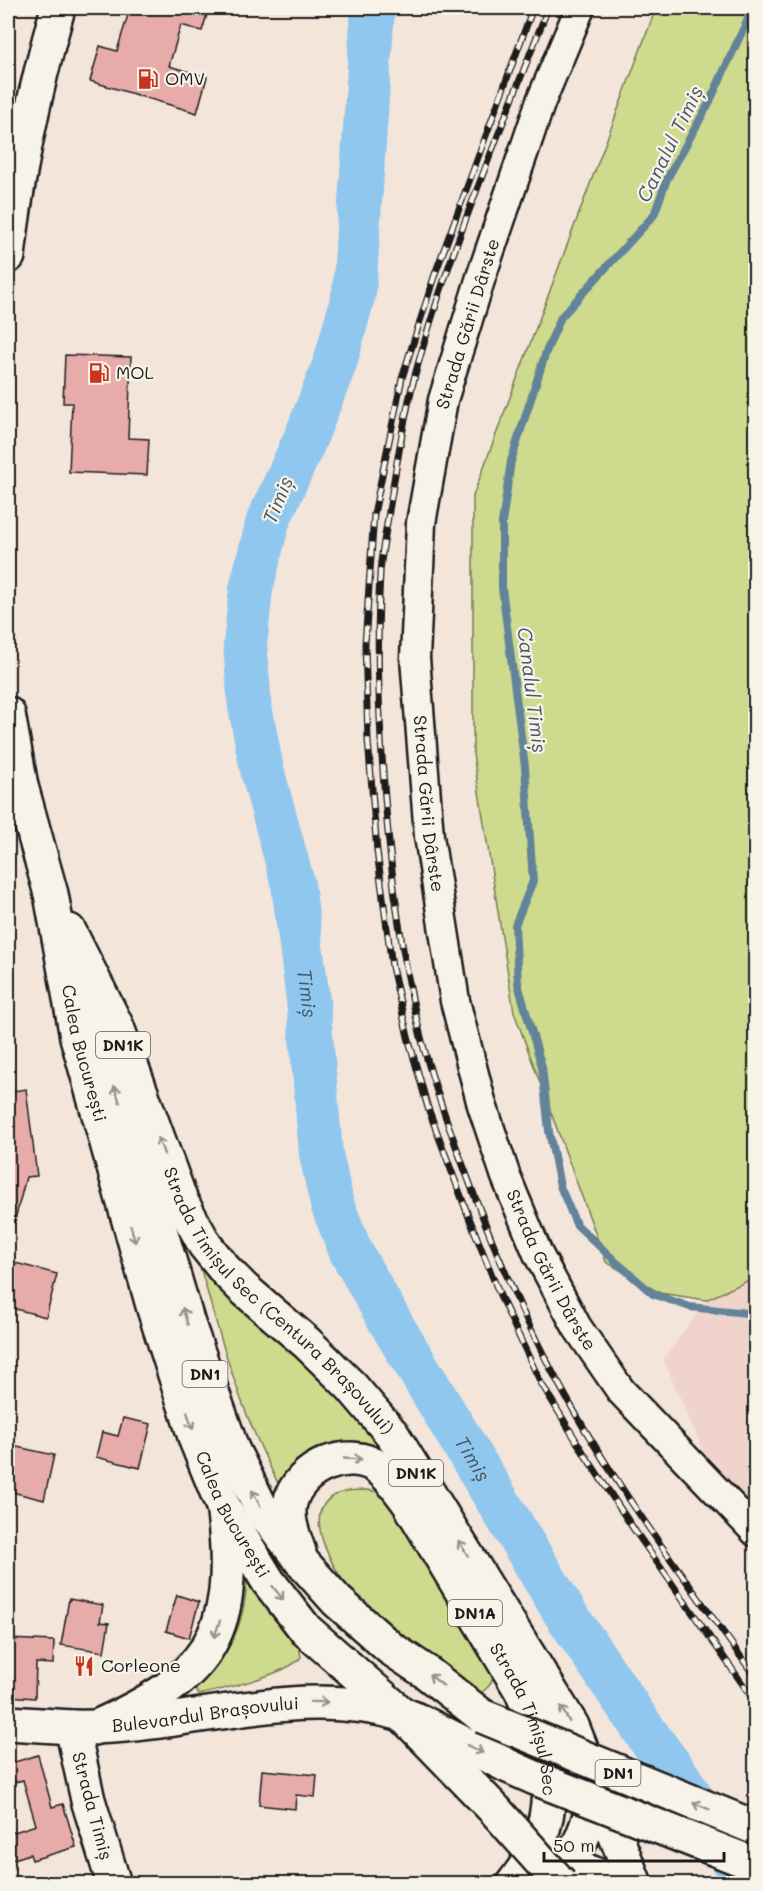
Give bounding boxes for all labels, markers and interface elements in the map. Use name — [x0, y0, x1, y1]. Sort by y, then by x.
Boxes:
place label: OMV — [165, 66, 205, 90]
fuel station icon: OMV — [136, 67, 160, 91]
water label: Canalul Timiș — [630, 81, 709, 207]
street label: Strada Gării Dârste — [430, 235, 504, 412]
place label: MOL — [116, 360, 155, 384]
fuel station icon: MOL — [87, 361, 111, 385]
water label: Timiș — [256, 472, 299, 528]
water label: Canalul Timiș — [511, 625, 554, 754]
street label: Strada Gării Dârste — [409, 714, 451, 894]
water label: Timiș — [292, 967, 323, 1019]
street label: Calea București — [57, 983, 113, 1124]
road number: DN1K — [96, 1032, 150, 1058]
one-way arrow — [110, 1085, 121, 1104]
one-way arrow — [154, 1137, 165, 1156]
street label: Strada Timișul Sec (Centura Brașovului) — [159, 1163, 400, 1439]
street label: Strada Gării Dârste — [501, 1186, 603, 1355]
one-way arrow — [128, 1224, 139, 1243]
one-way arrow — [179, 1307, 190, 1326]
road number: DN1 — [182, 1361, 228, 1387]
one-way arrow — [185, 1411, 196, 1430]
water label: Timiș — [450, 1431, 497, 1487]
street label: Calea București — [191, 1447, 276, 1582]
one-way arrow — [342, 1454, 362, 1465]
road number: DN1K — [389, 1460, 443, 1486]
one-way arrow — [250, 1490, 262, 1507]
one-way arrow — [456, 1540, 468, 1557]
one-way arrow — [271, 1585, 284, 1601]
road number: DN1A — [448, 1600, 502, 1626]
one-way arrow — [211, 1619, 222, 1637]
street label: Strada Timișul Sec — [484, 1638, 562, 1796]
place label: Corleone — [101, 1653, 181, 1677]
restaurant icon: Corleone — [72, 1654, 96, 1678]
one-way arrow — [428, 1674, 444, 1687]
street label: Bulevardul Brașovului — [111, 1690, 300, 1737]
one-way arrow — [309, 1696, 329, 1708]
one-way arrow — [559, 1706, 571, 1723]
one-way arrow — [465, 1744, 483, 1755]
street label: Strada Timiș — [67, 1749, 119, 1862]
road number: DN1 — [596, 1760, 640, 1786]
one-way arrow — [693, 1800, 711, 1811]
scale bar — [544, 1825, 724, 1863]
text: 50 m — [553, 1833, 595, 1857]

